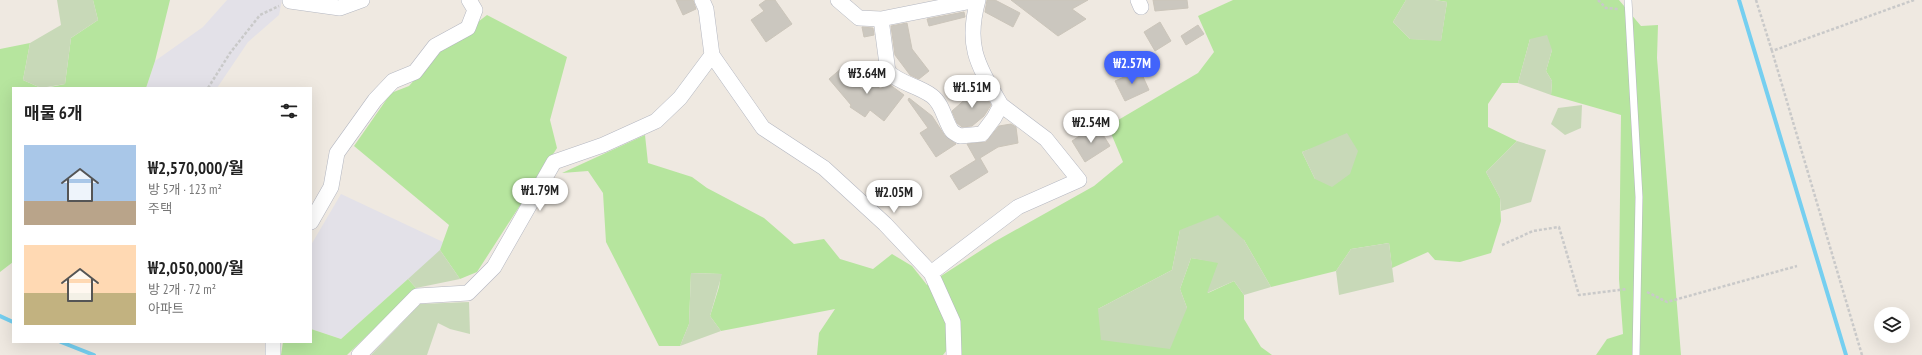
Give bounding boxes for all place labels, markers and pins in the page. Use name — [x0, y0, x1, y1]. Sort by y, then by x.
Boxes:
pin: ₩2.57M — [1099, 51, 1165, 85]
pin: ₩3.64M — [834, 61, 900, 95]
pin: ₩1.51M — [939, 75, 1005, 109]
pin: ₩2.54M — [1058, 110, 1124, 144]
pin: ₩1.79M — [507, 178, 573, 212]
pin: ₩2.05M — [861, 180, 927, 214]

